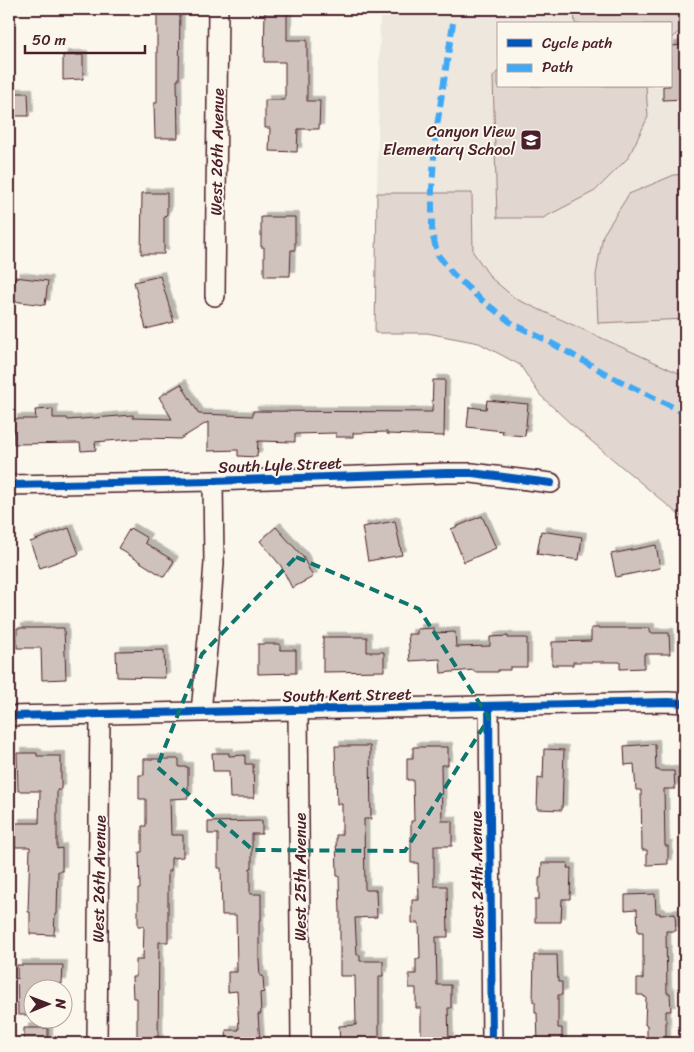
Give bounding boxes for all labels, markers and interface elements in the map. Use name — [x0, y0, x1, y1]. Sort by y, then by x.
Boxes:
scale bar — [25, 22, 145, 54]
legend — [497, 22, 672, 88]
text: 50 m — [32, 27, 67, 53]
text: Cycle path — [542, 30, 613, 56]
text: Path — [542, 54, 573, 80]
street label: West 26th Avenue — [201, 88, 233, 216]
place label: Canyon View Elementary School — [383, 117, 516, 164]
school or university icon: Canyon View Elementary School — [519, 128, 543, 152]
street label: South Lyle Street — [218, 448, 342, 482]
street label: South Kent Street — [282, 679, 412, 711]
street label: West 24th Avenue — [461, 810, 493, 939]
street label: West 25th Avenue — [286, 813, 315, 941]
street label: West 26th Avenue — [83, 815, 115, 943]
north arrow — [22, 980, 72, 1030]
text: N — [48, 998, 73, 1009]

